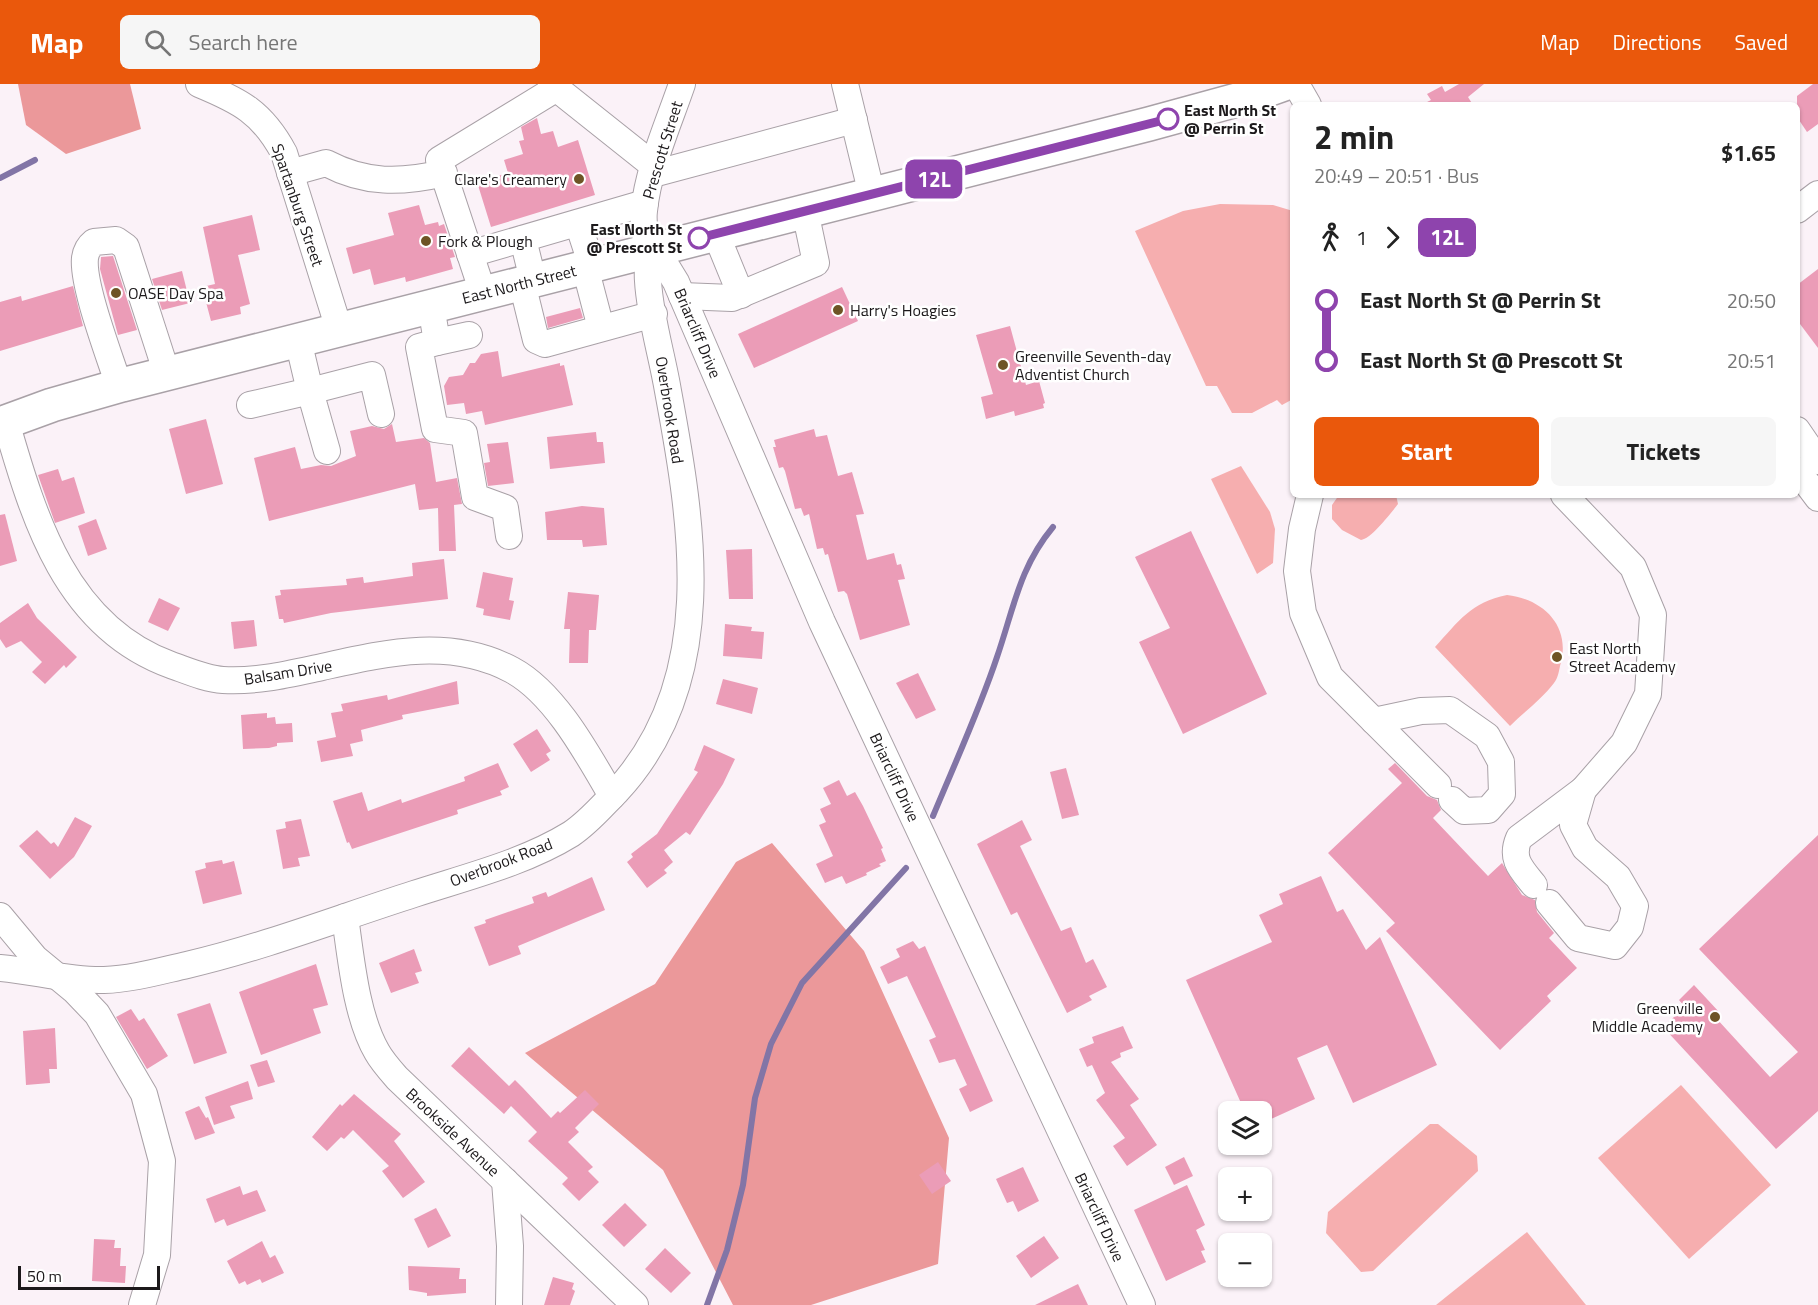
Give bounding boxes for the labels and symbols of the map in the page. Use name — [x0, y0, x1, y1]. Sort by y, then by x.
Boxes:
street label: Prescott Street — [636, 98, 688, 202]
place label: East North St @ Perrin St — [1184, 98, 1276, 140]
marker: East North St @ Perrin St — [1157, 108, 1179, 130]
street label: Spartanburg Street — [266, 140, 330, 270]
line badge: 12L — [900, 160, 968, 199]
place label: Clare's Creamery — [454, 167, 567, 191]
marker: Clare's Creamery — [572, 172, 586, 186]
place label: East North St @ Prescott St — [587, 217, 682, 259]
marker: East North St @ Prescott St — [688, 227, 710, 249]
place label: Fork & Plough — [438, 229, 533, 253]
marker: Fork & Plough — [419, 234, 433, 248]
street label: East North Street — [459, 258, 579, 310]
place label: OASE Day Spa — [128, 281, 223, 305]
street label: Briarcliff Drive — [668, 284, 728, 382]
marker: OASE Day Spa — [109, 286, 123, 300]
place label: Harry's Hoagies — [850, 298, 956, 322]
marker: Harry's Hoagies — [831, 303, 845, 317]
place label: Greenville Seventh-day Adventist Church — [1015, 344, 1172, 386]
street label: Overbrook Road — [650, 355, 690, 465]
marker: Greenville Seventh-day Adventist Church — [996, 358, 1010, 372]
place label: East North Street Academy — [1569, 636, 1676, 678]
marker: East North Street Academy — [1550, 650, 1564, 664]
street label: Balsam Drive — [242, 653, 334, 691]
street label: Briarcliff Drive — [864, 729, 926, 825]
street label: Overbrook Road — [446, 831, 556, 893]
place label: Greenville Middle Academy — [1592, 996, 1703, 1038]
marker: Greenville Middle Academy — [1708, 1010, 1722, 1024]
street label: Brookside Avenue — [401, 1082, 505, 1182]
street label: Briarcliff Drive — [1069, 1169, 1131, 1265]
scale bar — [18, 1263, 160, 1290]

